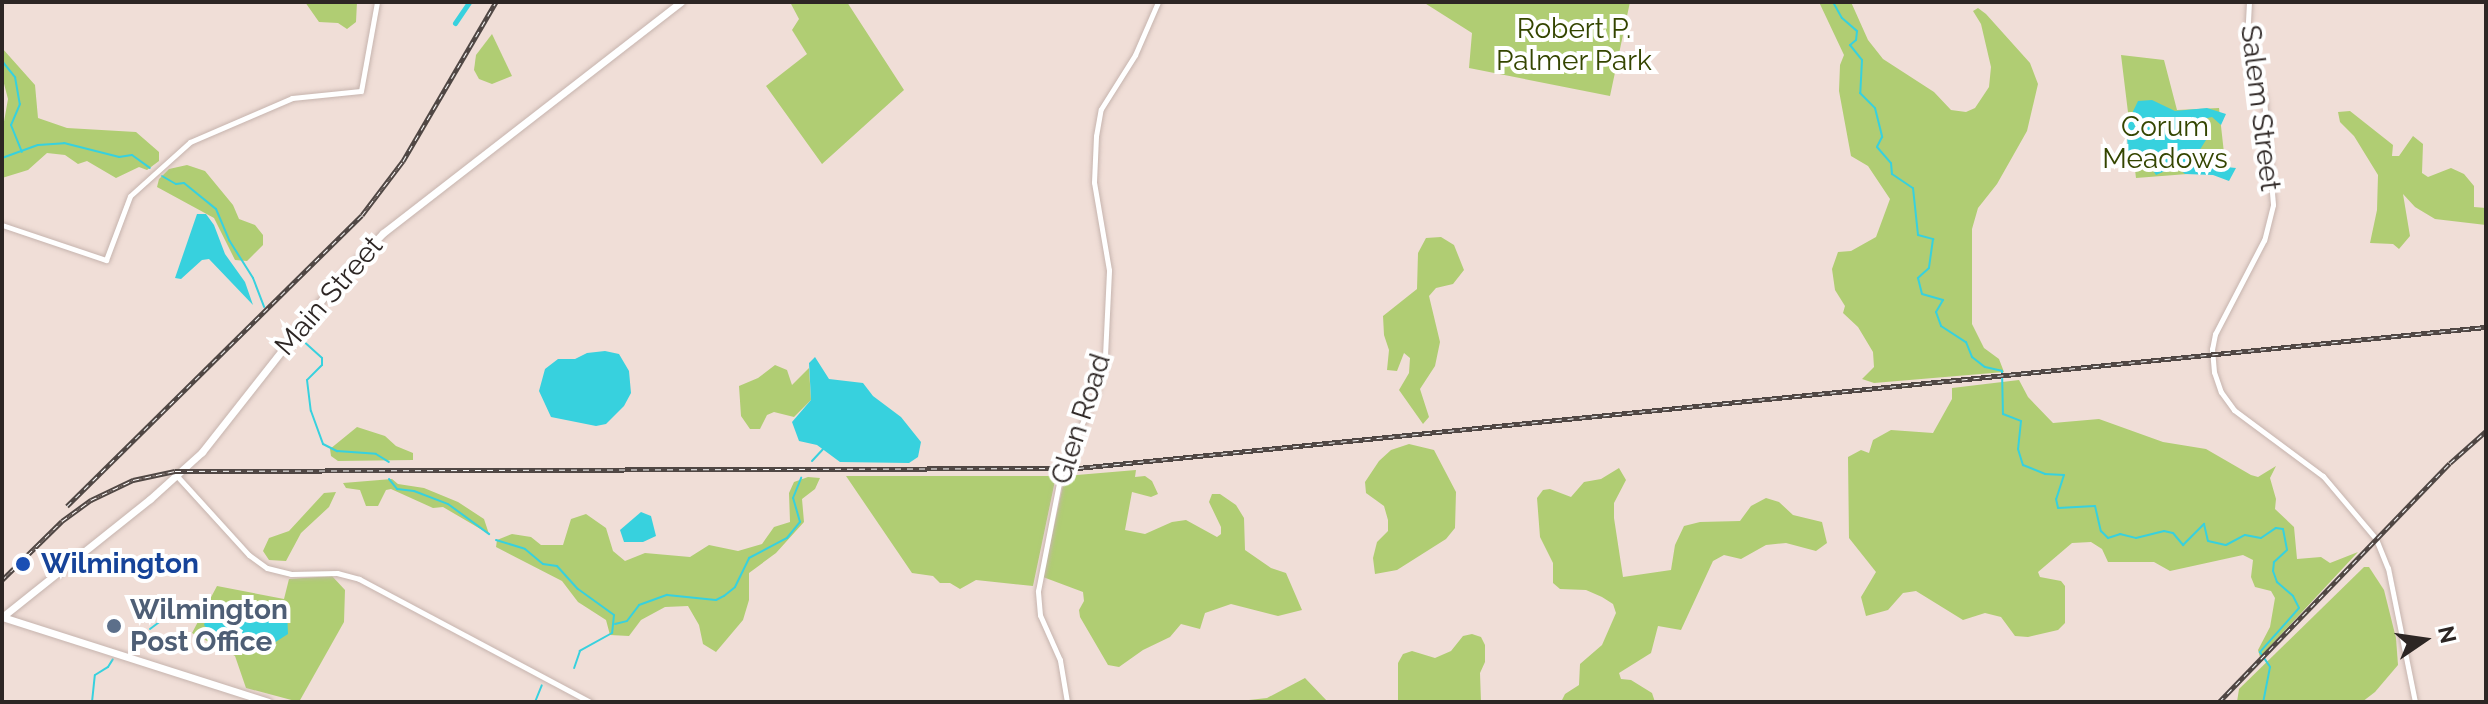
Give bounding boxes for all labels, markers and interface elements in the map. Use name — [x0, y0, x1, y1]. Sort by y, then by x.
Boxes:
park label: Robert P. Palmer Park — [1496, 12, 1652, 78]
street label: Salem Street — [2233, 23, 2287, 193]
park label: Corum Meadows — [2102, 110, 2228, 176]
street label: Main Street — [268, 230, 390, 362]
street label: Glen Road — [1044, 350, 1118, 488]
place label: Wilmington — [41, 547, 199, 581]
marker: Wilmington — [12, 553, 34, 575]
place label: Wilmington Post Office — [130, 593, 288, 659]
north arrow — [2384, 600, 2464, 680]
marker: Wilmington Post Office — [105, 617, 123, 635]
text: N — [2433, 623, 2462, 646]

